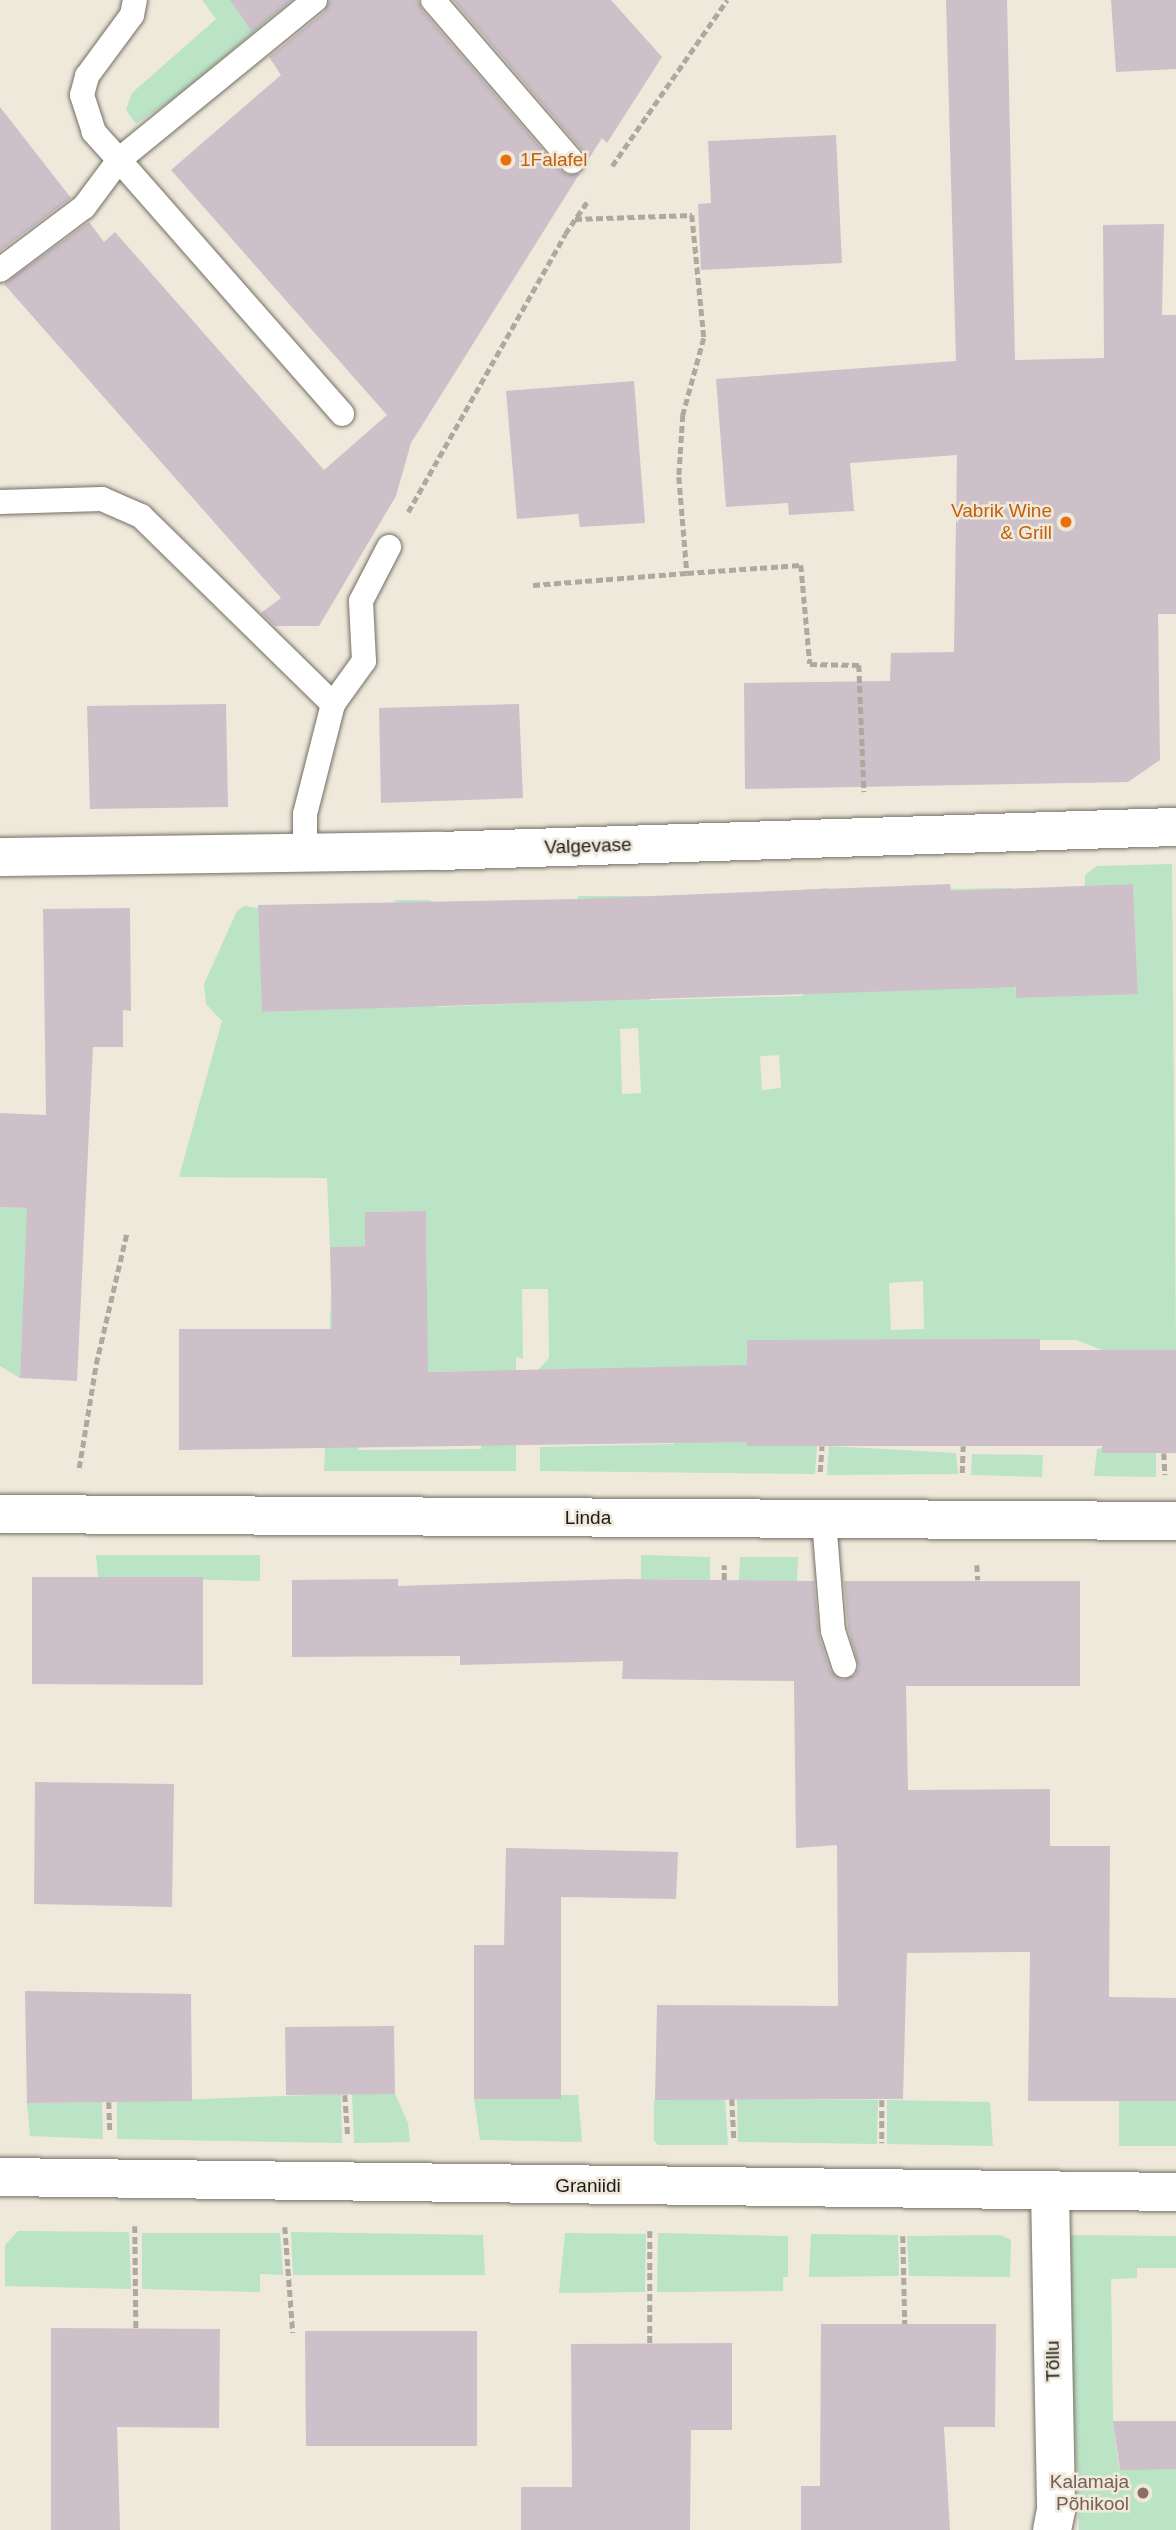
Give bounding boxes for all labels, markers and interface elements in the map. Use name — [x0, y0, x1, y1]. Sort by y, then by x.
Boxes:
place label: 1Falafel — [520, 149, 588, 171]
marker: 1Falafel — [498, 152, 514, 168]
place label: Vabrik Wine & Grill — [951, 500, 1052, 544]
marker: Vabrik Wine & Grill — [1058, 514, 1074, 530]
street label: Valgevase — [544, 833, 632, 859]
street label: Linda — [565, 1507, 611, 1529]
street label: Graniidi — [555, 2175, 621, 2197]
street label: Tõllu — [1041, 2340, 1065, 2382]
place label: Kalamaja Põhikool — [1050, 2471, 1129, 2515]
marker: Kalamaja Põhikool — [1135, 2485, 1151, 2501]

